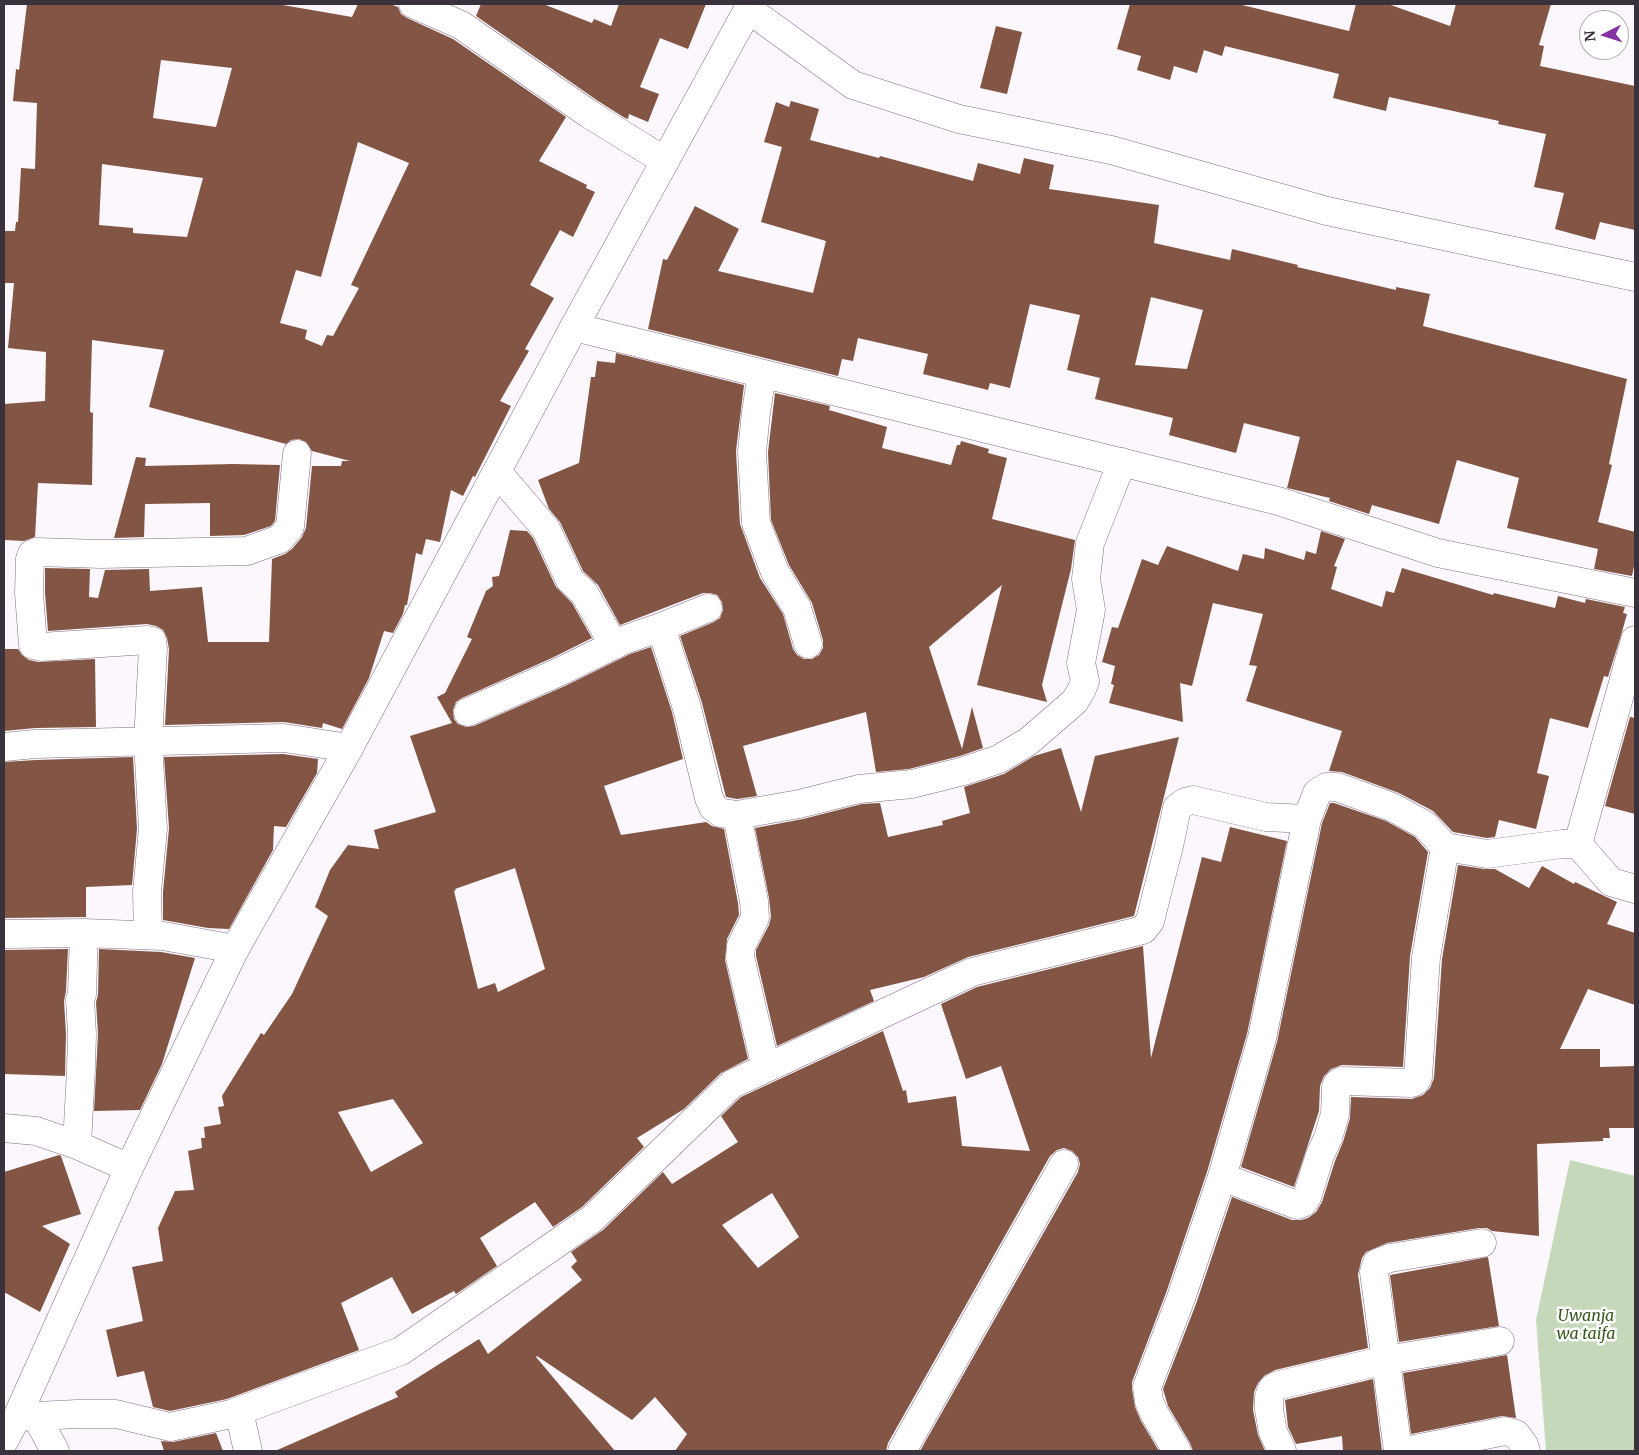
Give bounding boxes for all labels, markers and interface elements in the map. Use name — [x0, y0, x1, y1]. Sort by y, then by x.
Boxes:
north arrow — [1579, 10, 1629, 60]
text: N — [1581, 30, 1600, 43]
park label: Uwanja wa taifa — [1557, 1306, 1615, 1344]

